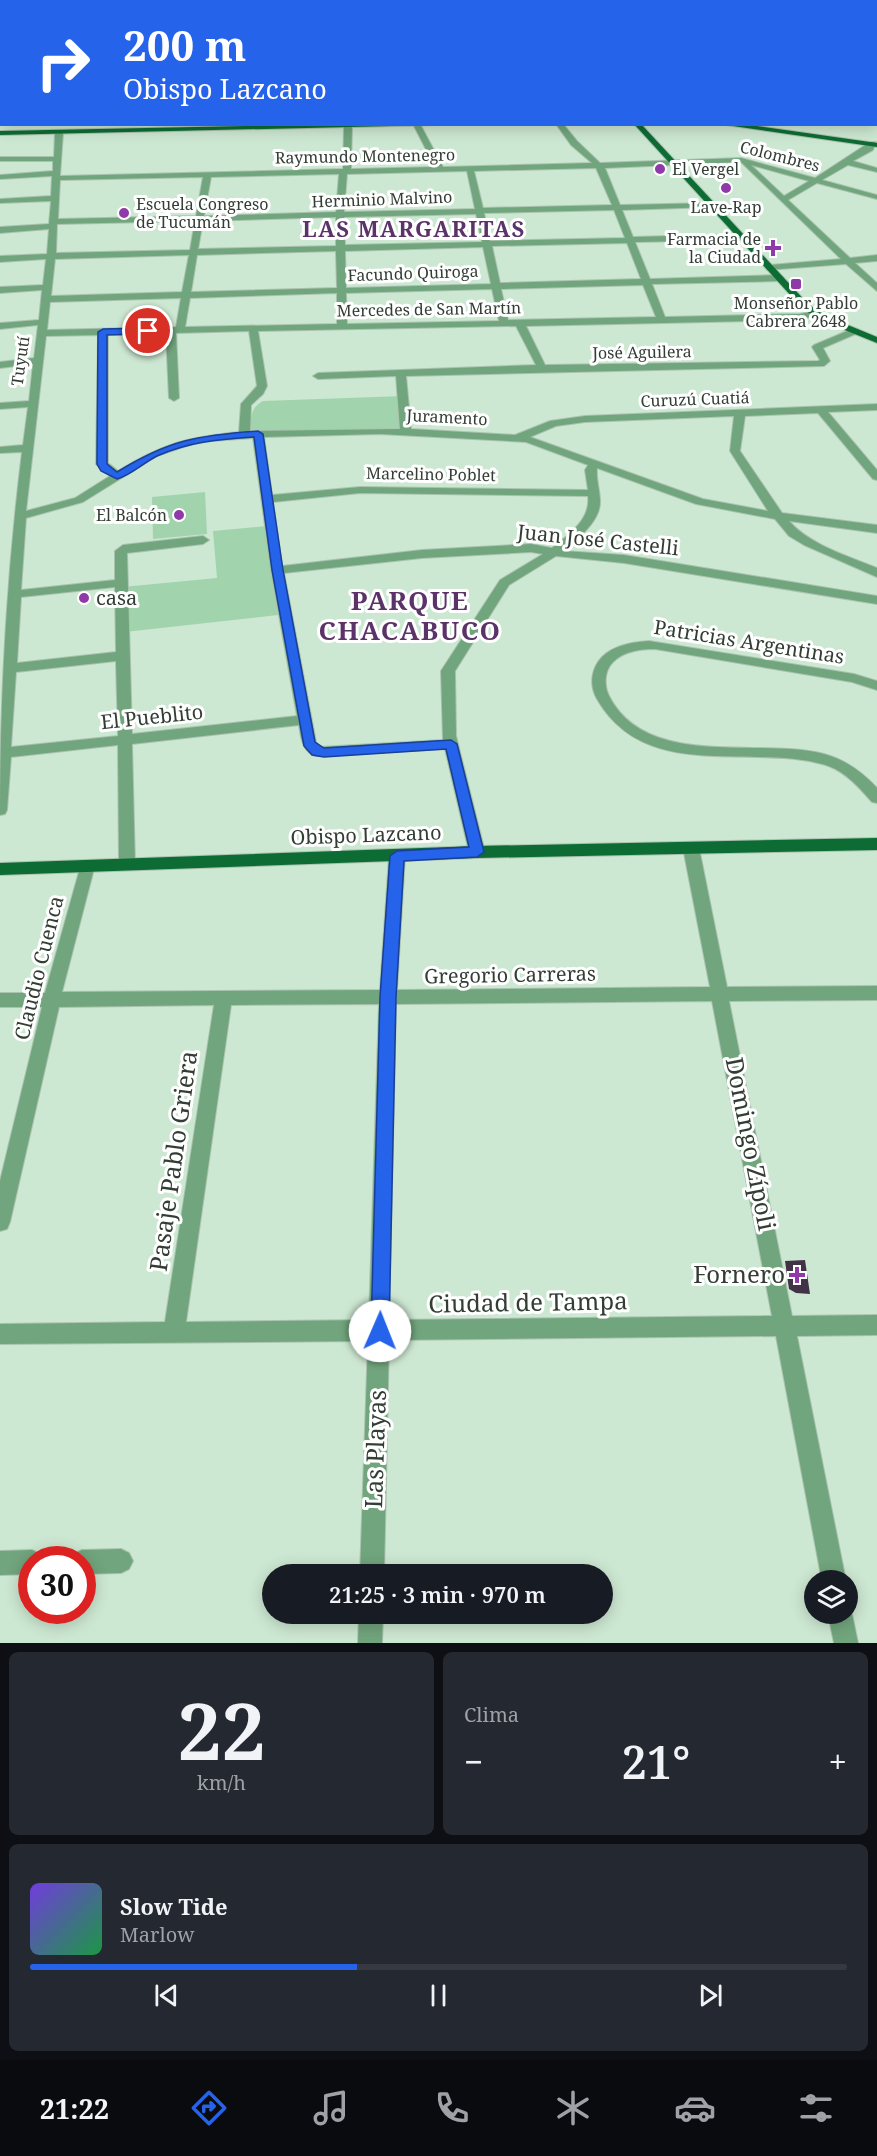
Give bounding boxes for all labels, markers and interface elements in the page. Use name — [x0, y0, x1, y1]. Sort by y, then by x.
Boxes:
text: 200 m — [123, 16, 247, 73]
icon: right — [24, 24, 102, 102]
text: Obispo Lazcano — [123, 70, 327, 107]
street label: Colombres — [738, 135, 822, 177]
street label: Raymundo Montenegro — [275, 143, 455, 169]
place label: El Vergel — [672, 158, 739, 180]
marker: El Vergel — [653, 162, 667, 176]
marker: Lave-Rap — [719, 181, 733, 195]
street label: Herminio Malvino — [311, 186, 453, 212]
place label: Escuela Congreso de Tucumán — [136, 193, 268, 233]
place label: Lave-Rap — [690, 196, 762, 218]
marker: Escuela Congreso de Tucumán — [117, 206, 131, 220]
district label: LAS MARGARITAS — [302, 213, 526, 243]
place label: Farmacia de la Ciudad — [667, 228, 761, 268]
marker: Farmacia de la Ciudad — [766, 241, 780, 255]
street label: Facundo Quiroga — [347, 260, 479, 286]
marker: Monseñor Pablo Cabrera 2648 — [789, 277, 803, 291]
place label: Monseñor Pablo Cabrera 2648 — [734, 292, 858, 332]
street label: Mercedes de San Martín — [336, 296, 522, 322]
pin — [122, 305, 173, 356]
icon: arrive — [131, 314, 164, 347]
street label: Tuyutí — [6, 335, 34, 387]
street label: José Aguilera — [591, 340, 692, 364]
street label: Curuzú Cuatiá — [640, 386, 750, 412]
street label: Juramento — [405, 404, 488, 430]
street label: Marcelino Poblet — [366, 462, 496, 486]
place label: El Balcón — [96, 504, 167, 526]
marker: El Balcón — [172, 508, 186, 522]
street label: Juan José Castelli — [515, 518, 681, 561]
district label: PARQUE CHACABUCO — [319, 582, 501, 648]
place label: casa — [96, 584, 137, 611]
marker: casa — [77, 591, 91, 605]
street label: Patricias Argentinas — [652, 613, 846, 670]
street label: El Pueblito — [99, 698, 204, 735]
street label: Obispo Lazcano — [290, 818, 442, 851]
street label: Claudio Cuenca — [8, 893, 69, 1043]
street label: Gregorio Carreras — [424, 960, 596, 989]
street label: Pasaje Pablo Griera — [141, 1048, 204, 1273]
street label: Domingo Zípoli — [719, 1054, 784, 1233]
place label: Fornero — [693, 1257, 785, 1290]
marker: Fornero — [790, 1268, 804, 1282]
street label: Ciudad de Tampa — [428, 1283, 628, 1320]
position arrow — [348, 1299, 412, 1363]
street label: Las Playas — [356, 1389, 393, 1509]
speed limit sign: 30 — [18, 1546, 96, 1624]
map controls — [804, 1570, 858, 1624]
button: layers — [804, 1570, 858, 1624]
text: 21:25 · 3 min · 970 m — [329, 1579, 546, 1609]
text: 22 — [177, 1677, 266, 1783]
text: Clima — [464, 1701, 519, 1728]
text: 21° — [621, 1731, 690, 1792]
text: − — [464, 1739, 483, 1784]
text: + — [829, 1739, 847, 1784]
text: km/h — [197, 1769, 246, 1796]
text: Slow Tide — [120, 1891, 228, 1921]
text: Marlow — [120, 1921, 194, 1948]
icon: previous — [150, 1979, 183, 2012]
icon: pause — [422, 1979, 455, 2012]
icon: next — [694, 1979, 727, 2012]
icon: directions — [188, 2087, 230, 2129]
icon: music — [310, 2087, 352, 2129]
icon: phone — [431, 2087, 473, 2129]
icon: climate — [552, 2087, 594, 2129]
icon: car — [674, 2087, 716, 2129]
icon: filters — [795, 2087, 837, 2129]
text: 21:22 — [40, 2090, 109, 2127]

